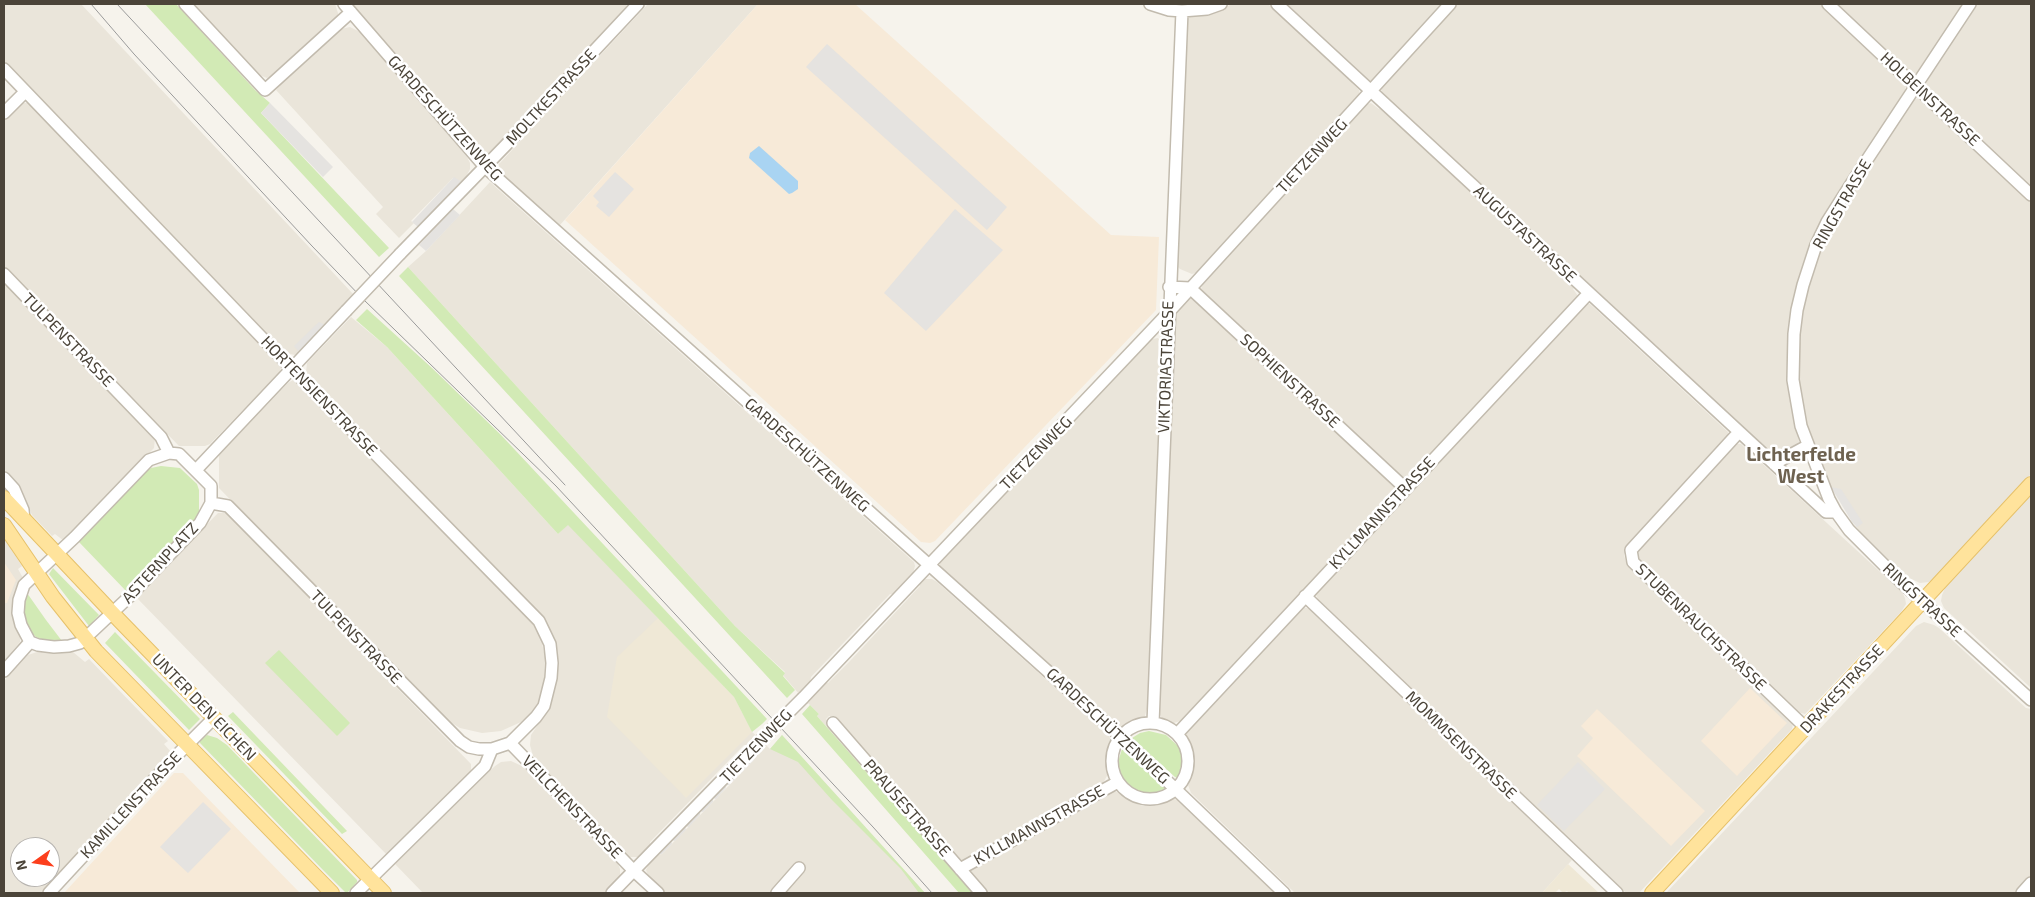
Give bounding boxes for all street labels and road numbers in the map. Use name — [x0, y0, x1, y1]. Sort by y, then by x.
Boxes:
street label: MOLTKESTRASSE — [502, 45, 600, 149]
street label: HOLBEINSTRASSE — [1876, 48, 1984, 150]
street label: GARDESCHÜTZENWEG — [384, 52, 506, 184]
street label: TIETZENWEG — [1273, 115, 1351, 197]
street label: RINGSTRASSE — [1809, 156, 1875, 252]
street label: AUGUSTASTRASSE — [1470, 181, 1580, 287]
street label: TULPENSTRASSE — [18, 289, 118, 391]
street label: VIKTORIASTRASSE — [1154, 301, 1178, 433]
street label: SOPHIENSTRASSE — [1236, 330, 1344, 432]
street label: HORTENSIENSTRASSE — [257, 332, 381, 460]
street label: GARDESCHÜTZENWEG — [741, 394, 873, 516]
street label: TIETZENWEG — [996, 412, 1076, 494]
street label: KYLLMANNSTRASSE — [1325, 453, 1439, 573]
street label: ASTERNPLATZ — [118, 519, 202, 607]
street label: RINGSTRASSE — [1879, 559, 1965, 641]
street label: STUBENRAUCHSTRASSE — [1632, 560, 1770, 694]
street label: TULPENSTRASSE — [306, 586, 406, 688]
street label: DRAKESTRASSE — [1796, 641, 1888, 737]
street label: UNTER DEN EICHEN — [148, 650, 260, 764]
street label: GARDESCHÜTZENWEG — [1042, 664, 1174, 788]
street label: MOMMSENSTRASSE — [1401, 687, 1521, 803]
street label: TIETZENWEG — [716, 705, 796, 787]
street label: KAMILLENSTRASSE — [76, 747, 186, 863]
street label: VEILCHENSTRASSE — [518, 751, 626, 863]
street label: PRAUSESTRASSE — [859, 755, 955, 861]
street label: KYLLMANNSTRASSE — [970, 781, 1108, 869]

